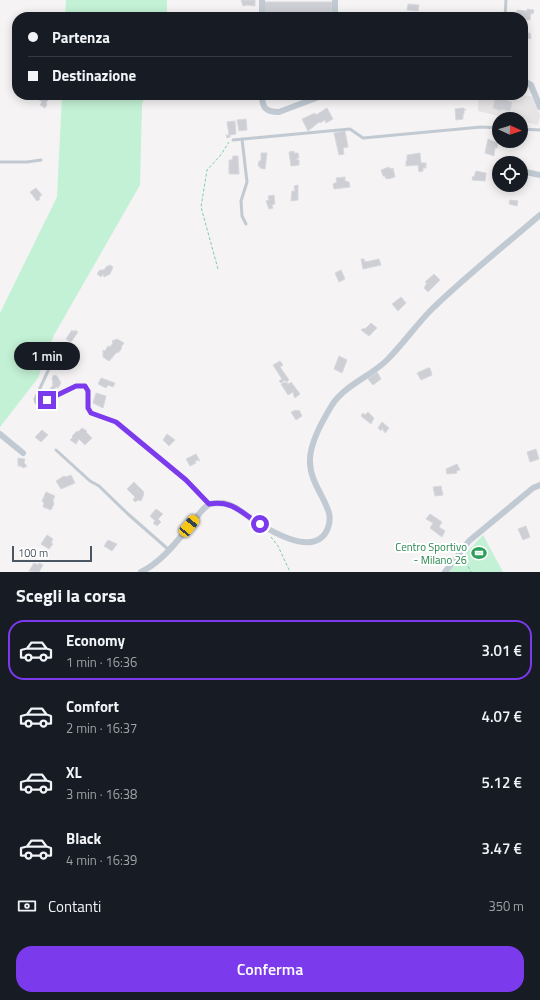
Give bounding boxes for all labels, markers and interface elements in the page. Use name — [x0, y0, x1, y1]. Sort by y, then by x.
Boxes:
text: Partenza — [52, 26, 110, 49]
text: Destinazione — [52, 64, 136, 87]
north arrow — [492, 112, 528, 148]
map controls — [492, 112, 528, 192]
button: locate — [492, 156, 528, 192]
callout: 1 min — [14, 342, 80, 370]
text: 1 min — [31, 346, 63, 366]
route end — [38, 391, 56, 409]
car — [177, 513, 201, 539]
route start — [251, 515, 269, 533]
place label: Centro Sportivo - Milano 26 — [395, 539, 467, 568]
scale bar — [12, 544, 92, 563]
sports icon: Centro Sportivo - Milano 26 — [470, 544, 488, 562]
text: 100 m — [18, 545, 48, 561]
text: Scegli la corsa — [16, 582, 126, 609]
text: Economy — [66, 629, 125, 652]
icon: car — [18, 632, 54, 668]
text: 3.01 € — [482, 639, 522, 662]
text: 1 min · 16:36 — [66, 652, 137, 672]
text: Comfort — [66, 695, 119, 718]
icon: car — [18, 698, 54, 734]
text: 4.07 € — [482, 705, 522, 728]
text: 2 min · 16:37 — [66, 718, 137, 738]
text: XL — [66, 761, 82, 784]
icon: car — [18, 764, 54, 800]
text: 5.12 € — [482, 771, 522, 794]
text: 3 min · 16:38 — [66, 784, 137, 804]
text: Black — [66, 827, 101, 850]
icon: car — [18, 830, 54, 866]
text: 3.47 € — [482, 837, 522, 860]
text: 4 min · 16:39 — [66, 850, 137, 870]
icon: cash — [16, 895, 38, 917]
text: Contanti — [48, 895, 101, 918]
text: 350 m — [488, 896, 524, 916]
button: Conferma — [16, 946, 524, 992]

